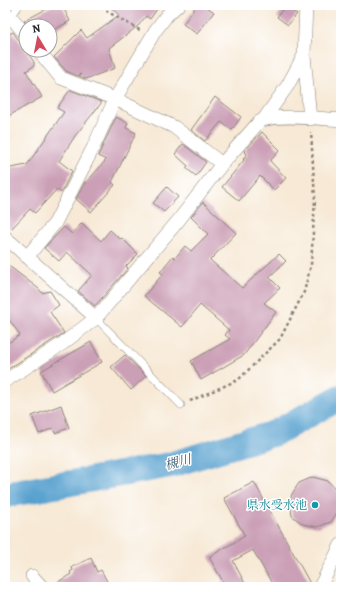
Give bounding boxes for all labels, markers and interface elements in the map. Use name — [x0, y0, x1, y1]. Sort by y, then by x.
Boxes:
north arrow — [18, 18, 58, 58]
text: N — [31, 21, 42, 37]
water label: 槻川 — [163, 450, 195, 474]
place label: 県水受水池 — [247, 497, 307, 513]
marker: 県水受水池 — [310, 500, 320, 510]

